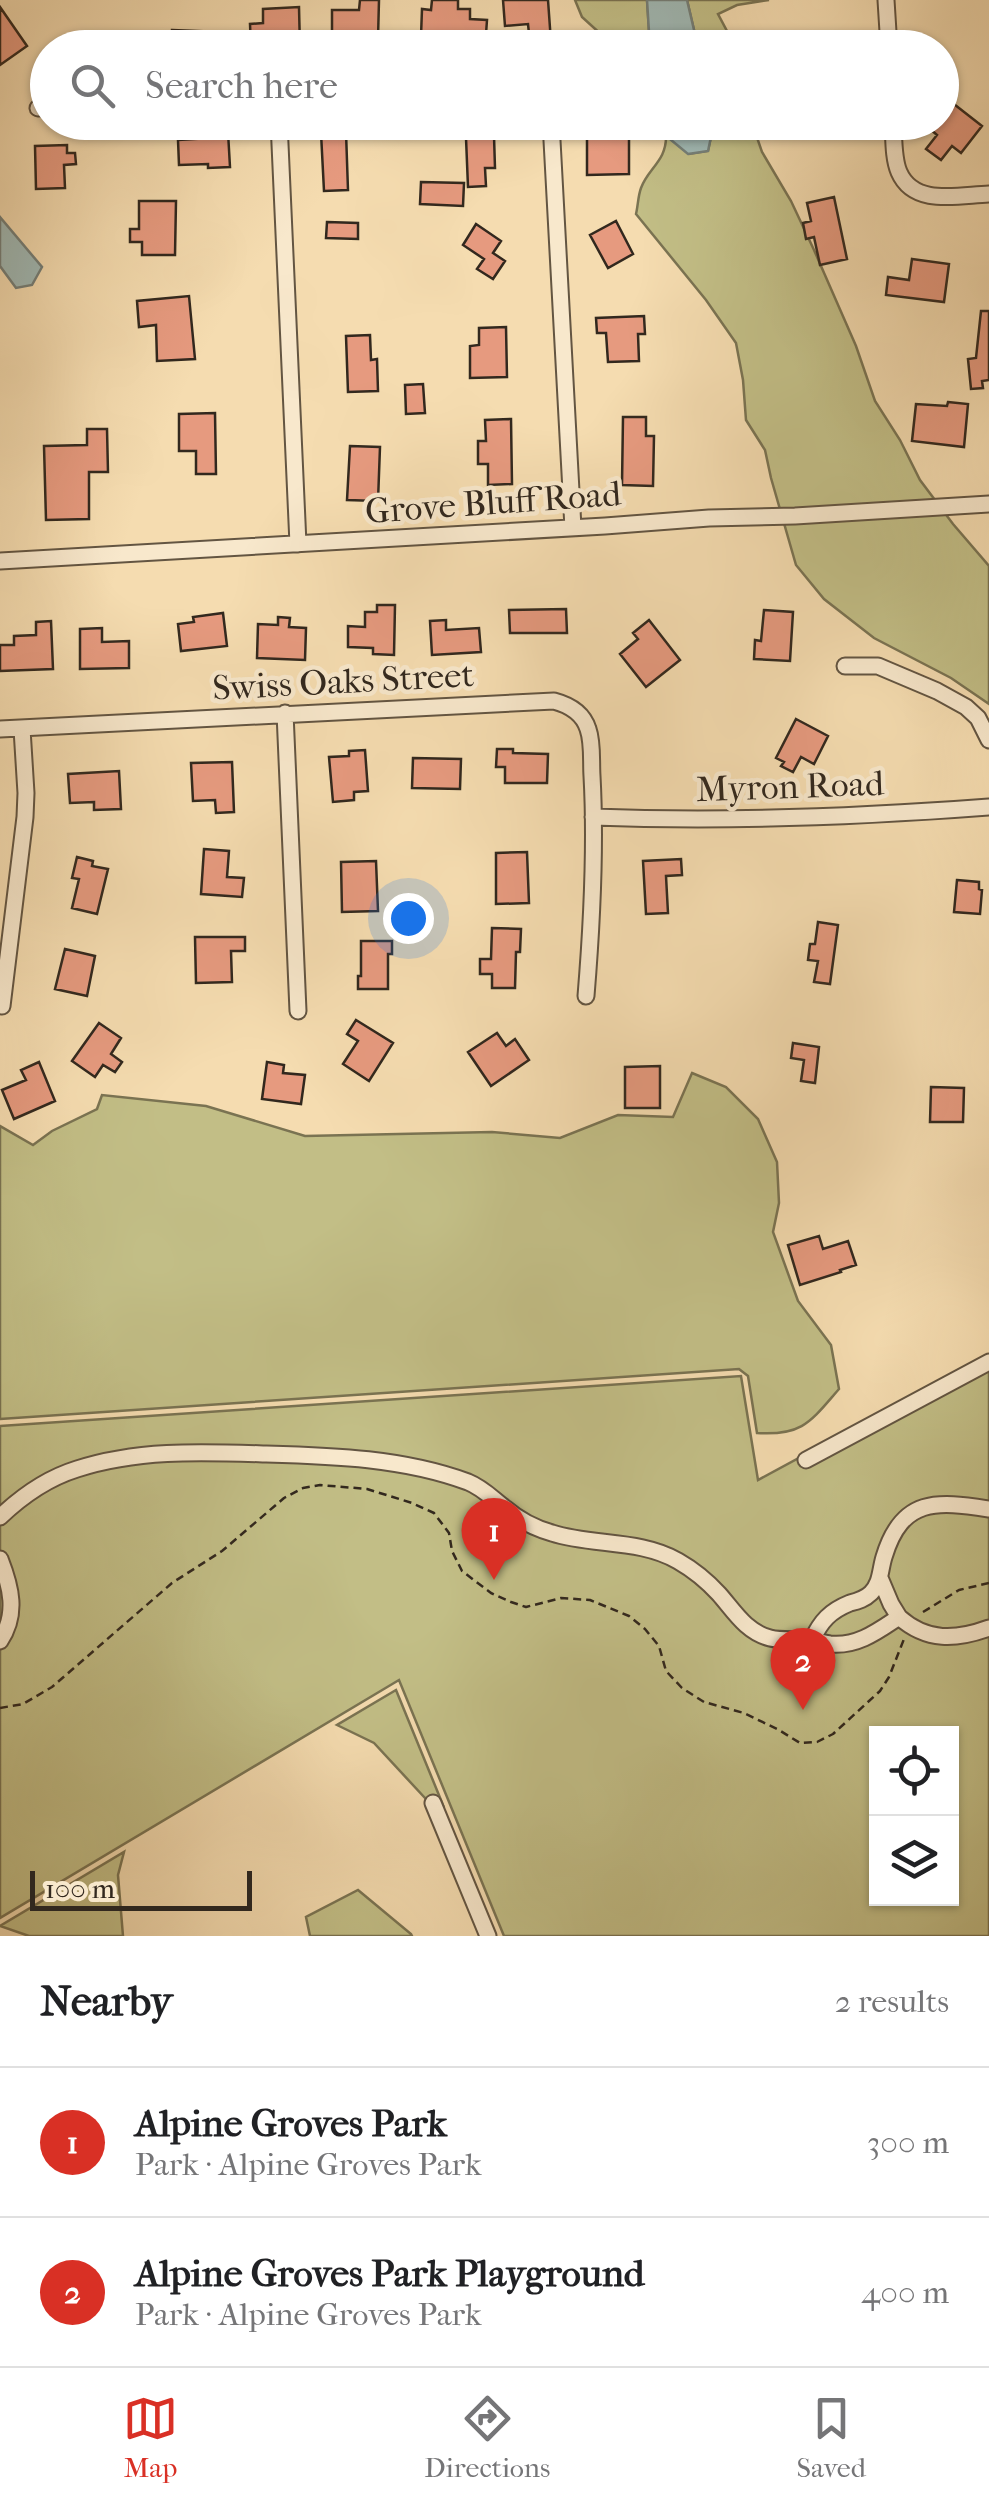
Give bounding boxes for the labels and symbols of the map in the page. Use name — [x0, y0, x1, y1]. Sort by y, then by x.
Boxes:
street label: Grove Bluff Road — [364, 473, 623, 532]
street label: Swiss Oaks Street — [211, 654, 475, 709]
street label: Myron Road — [695, 763, 886, 810]
your location — [383, 893, 434, 944]
pin: 1 — [462, 1498, 526, 1580]
pin: 2 — [770, 1628, 836, 1710]
scale bar — [30, 1866, 252, 1910]

